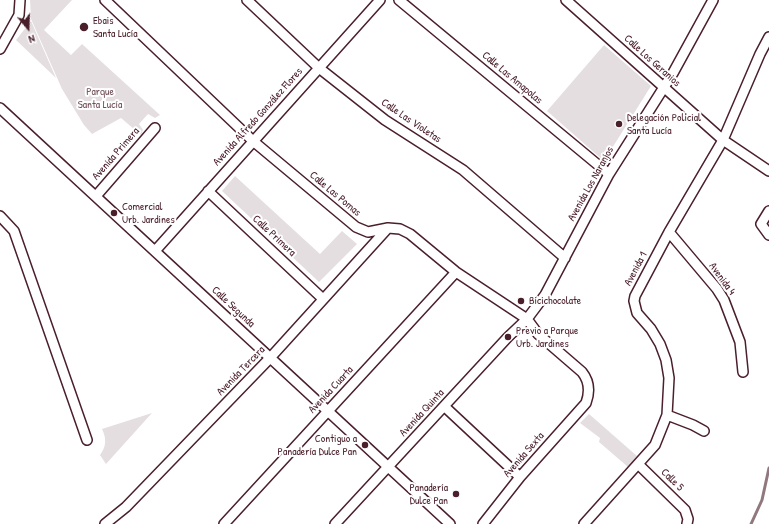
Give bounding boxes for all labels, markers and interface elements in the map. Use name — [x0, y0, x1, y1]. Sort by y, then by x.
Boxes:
north arrow — [8, 8, 48, 48]
place label: Ebais Santa Lucía — [93, 14, 137, 40]
marker: Ebais Santa Lucía — [78, 21, 90, 33]
text: N — [27, 32, 37, 47]
street label: Calle Los Geranios — [621, 32, 683, 90]
street label: Calle Las Amapolas — [479, 49, 545, 107]
street label: Avenida Alfredo González Flores — [210, 65, 306, 169]
park label: Parque Santa Lucía — [78, 85, 122, 111]
street label: Calle Las Violetas — [378, 96, 444, 146]
place label: Delegación Policial Santa Lucía — [627, 111, 701, 137]
marker: Delegación Policial Santa Lucía — [614, 119, 624, 129]
street label: Avenida Primera — [90, 125, 142, 183]
street label: Avenida Los Naranjos — [565, 145, 617, 223]
street label: Calle Las Pomas — [307, 169, 363, 219]
place label: Comercial Urb. Jardines — [122, 200, 175, 226]
marker: Comercial Urb. Jardines — [109, 208, 119, 218]
street label: Calle Primera — [250, 213, 298, 259]
street label: Avenida 1 — [622, 250, 650, 288]
street label: Avenida 4 — [706, 260, 738, 298]
street label: Calle Segunda — [209, 284, 257, 330]
place label: Bicichocolate — [529, 294, 581, 308]
marker: Bicichocolate — [516, 296, 526, 306]
place label: Previo a Parque Urb. Jardines — [516, 324, 578, 350]
marker: Previo a Parque Urb. Jardines — [503, 332, 513, 342]
street label: Avenida Tercera — [214, 344, 268, 398]
street label: Avenida Cuarta — [306, 364, 356, 416]
street label: Avenida Quinta — [397, 387, 447, 439]
street label: Avenida Sexta — [501, 430, 547, 480]
place label: Contiguo a Panadería Dulce Pan — [278, 432, 357, 458]
marker: Contiguo a Panadería Dulce Pan — [360, 440, 370, 450]
street label: Calle 5 — [658, 466, 686, 494]
place label: Panadería Dulce Pan — [409, 481, 448, 507]
marker: Panadería Dulce Pan — [451, 489, 461, 499]

